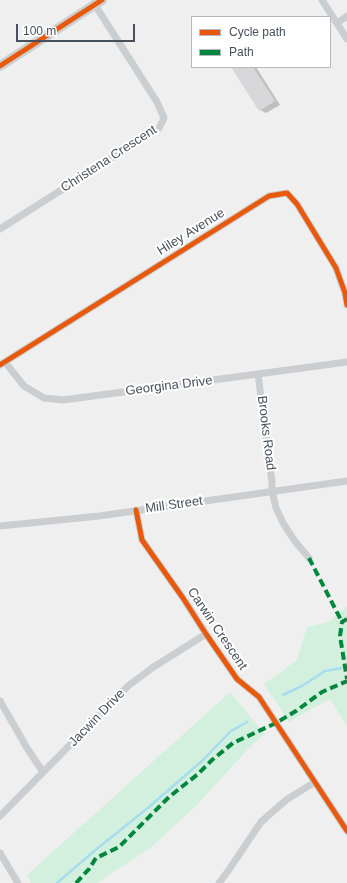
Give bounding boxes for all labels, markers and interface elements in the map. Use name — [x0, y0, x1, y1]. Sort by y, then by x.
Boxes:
scale bar — [18, 16, 137, 42]
legend — [191, 16, 331, 68]
text: 100 m — [23, 24, 56, 38]
text: Cycle path — [229, 25, 286, 39]
text: Path — [229, 45, 254, 59]
street label: Christena Crescent — [58, 122, 160, 196]
street label: Hiley Avenue — [154, 205, 228, 259]
street label: Georgina Drive — [125, 373, 213, 399]
street label: Brooks Road — [254, 395, 278, 471]
street label: Mill Street — [144, 493, 204, 517]
street label: Carwin Crescent — [184, 585, 250, 673]
street label: Jacwin Drive — [66, 686, 128, 750]

